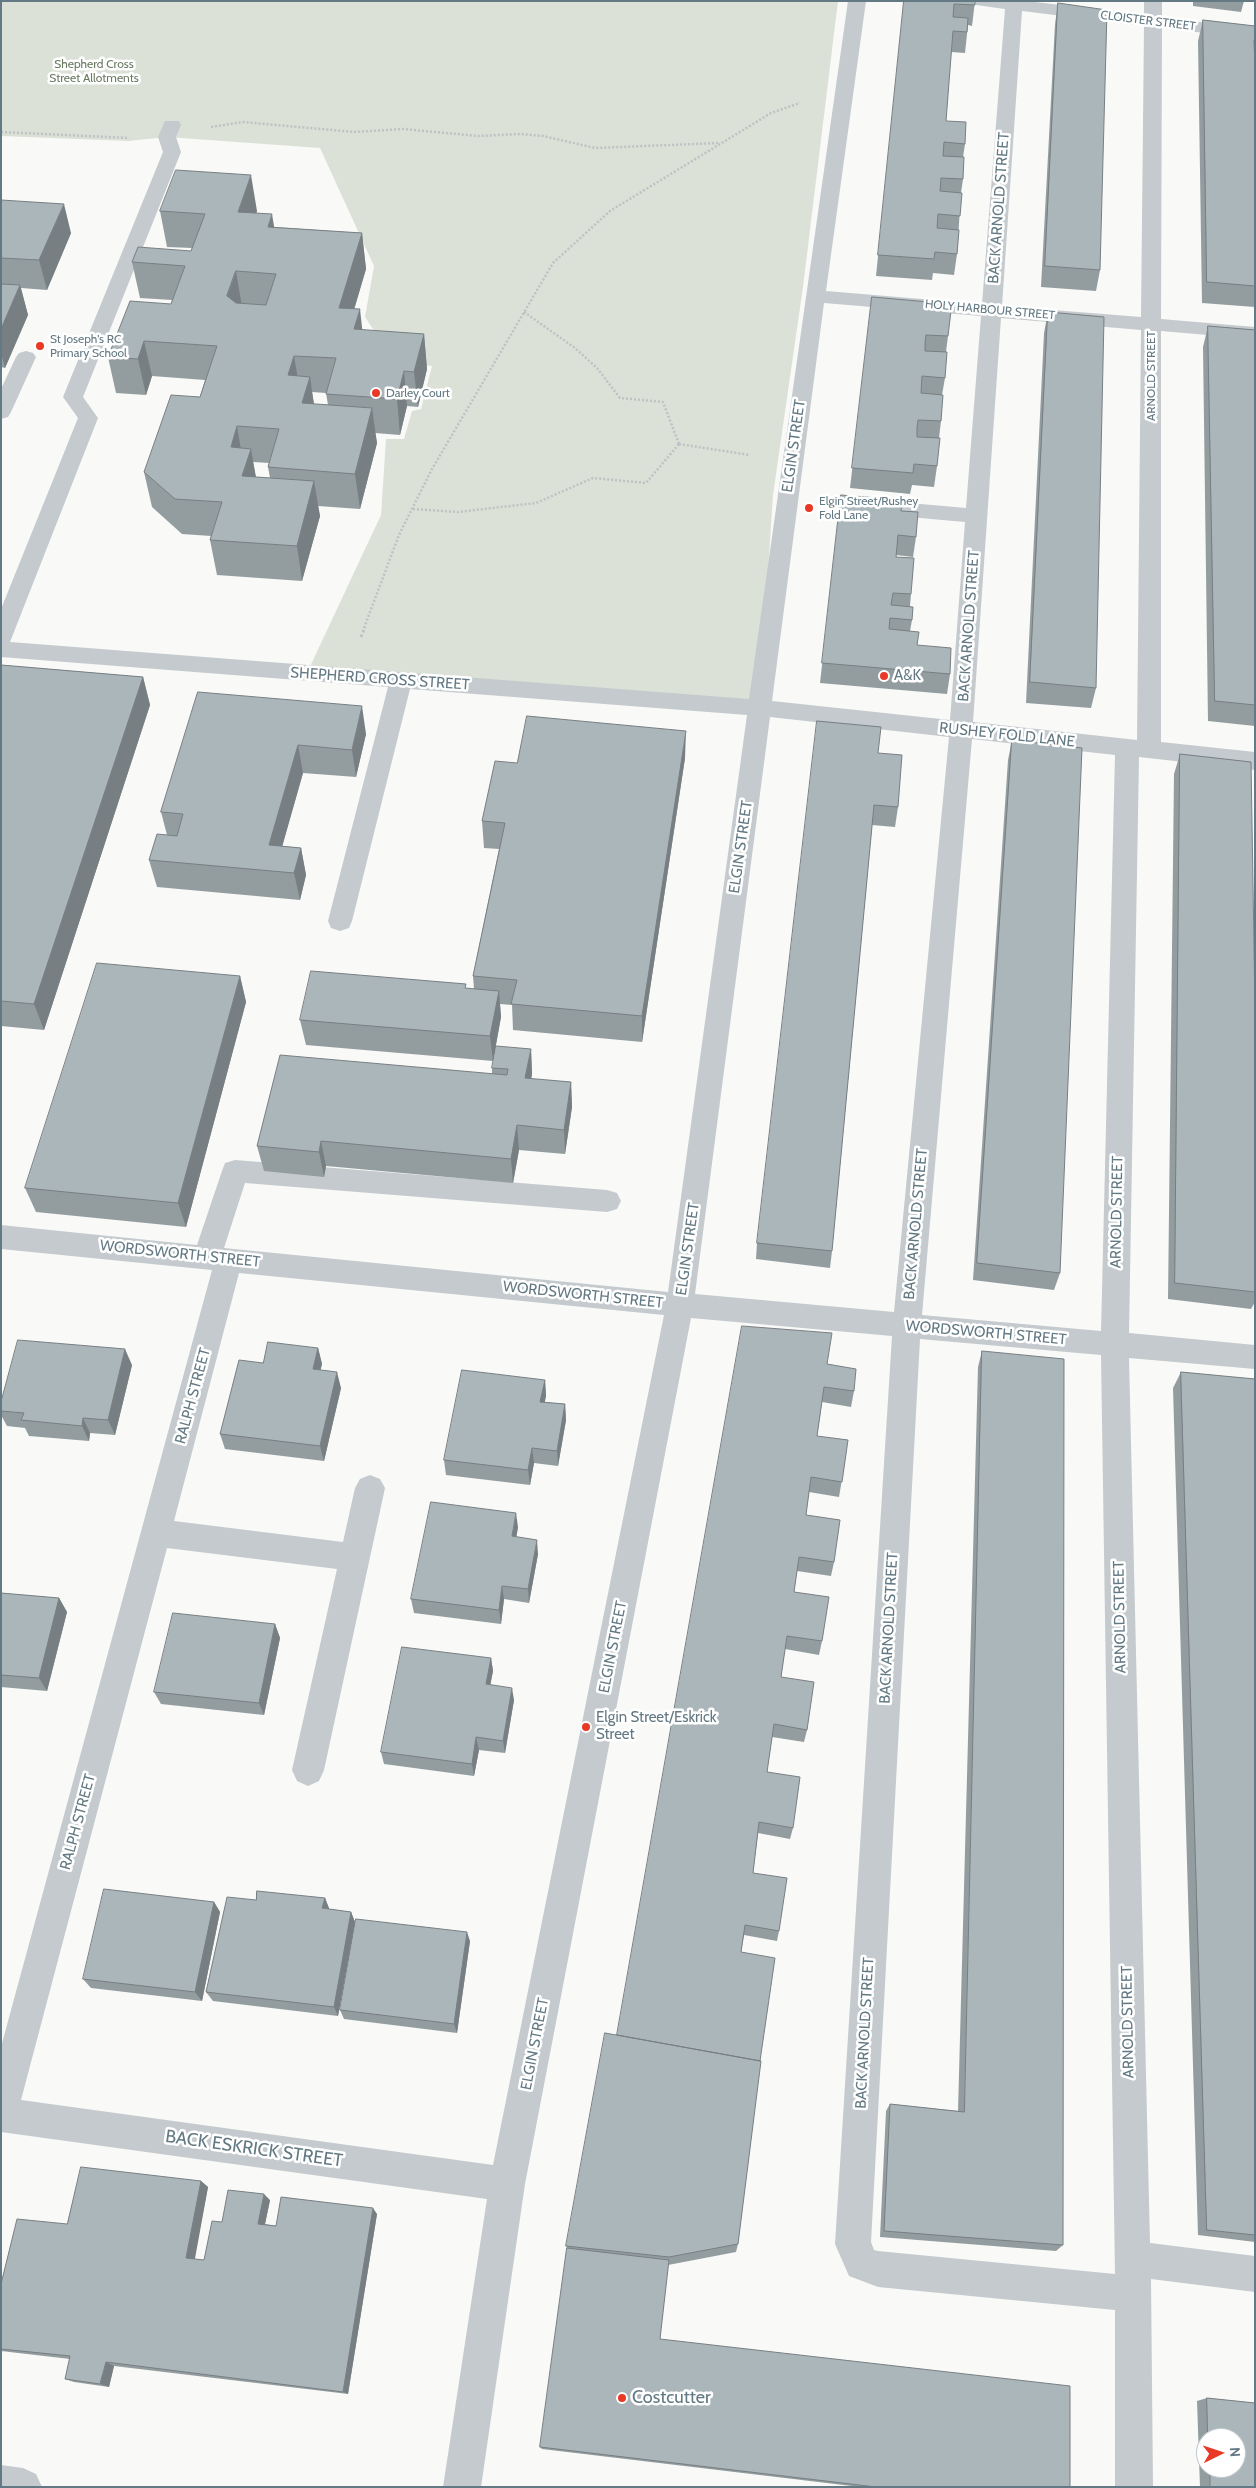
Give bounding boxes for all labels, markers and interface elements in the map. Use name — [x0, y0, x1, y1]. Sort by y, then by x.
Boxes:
street label: CLOISTER STREET — [1100, 8, 1196, 34]
park label: Shepherd Cross Street Allotments — [49, 57, 139, 85]
street label: BACK ARNOLD STREET — [985, 132, 1013, 284]
street label: HOLY HARBOUR STREET — [924, 297, 1056, 323]
street label: ARNOLD STREET — [1144, 331, 1158, 421]
place label: St Joseph's RC Primary School — [50, 332, 127, 360]
marker: St Joseph's RC Primary School — [34, 340, 46, 352]
place label: Darley Court — [386, 386, 450, 400]
marker: Darley Court — [370, 387, 382, 399]
street label: ELGIN STREET — [779, 398, 809, 494]
place label: Elgin Street/Rushey Fold Lane — [819, 494, 918, 522]
marker: Elgin Street/Rushey Fold Lane — [803, 502, 815, 514]
street label: BACK ARNOLD STREET — [955, 550, 983, 702]
street label: SHEPHERD CROSS STREET — [290, 664, 470, 694]
place label: A&K — [894, 667, 921, 685]
marker: A&K — [878, 670, 890, 682]
street label: RUSHEY FOLD LANE — [938, 719, 1076, 751]
street label: ELGIN STREET — [726, 799, 756, 895]
street label: BACK ARNOLD STREET — [900, 1148, 932, 1300]
street label: ARNOLD STREET — [1107, 1156, 1127, 1268]
street label: ELGIN STREET — [673, 1201, 703, 1297]
street label: WORDSWORTH STREET — [99, 1237, 261, 1271]
street label: WORDSWORTH STREET — [502, 1278, 664, 1312]
street label: WORDSWORTH STREET — [905, 1317, 1067, 1349]
street label: RALPH STREET — [172, 1346, 214, 1446]
street label: BACK ARNOLD STREET — [876, 1552, 902, 1704]
street label: ARNOLD STREET — [1110, 1561, 1130, 1673]
street label: ELGIN STREET — [595, 1599, 631, 1695]
place label: Elgin Street/Eskrick Street — [596, 1709, 717, 1744]
marker: Elgin Street/Eskrick Street — [580, 1721, 592, 1733]
street label: RALPH STREET — [57, 1772, 99, 1872]
street label: BACK ARNOLD STREET — [852, 1957, 878, 2109]
street label: ARNOLD STREET — [1118, 1966, 1138, 2078]
street label: ELGIN STREET — [517, 1996, 553, 2092]
street label: BACK ESKRICK STREET — [164, 2126, 344, 2172]
place label: Costcutter — [632, 2387, 711, 2409]
marker: Costcutter — [616, 2392, 628, 2404]
north arrow — [1196, 2428, 1246, 2478]
text: N — [1226, 2446, 1244, 2458]

